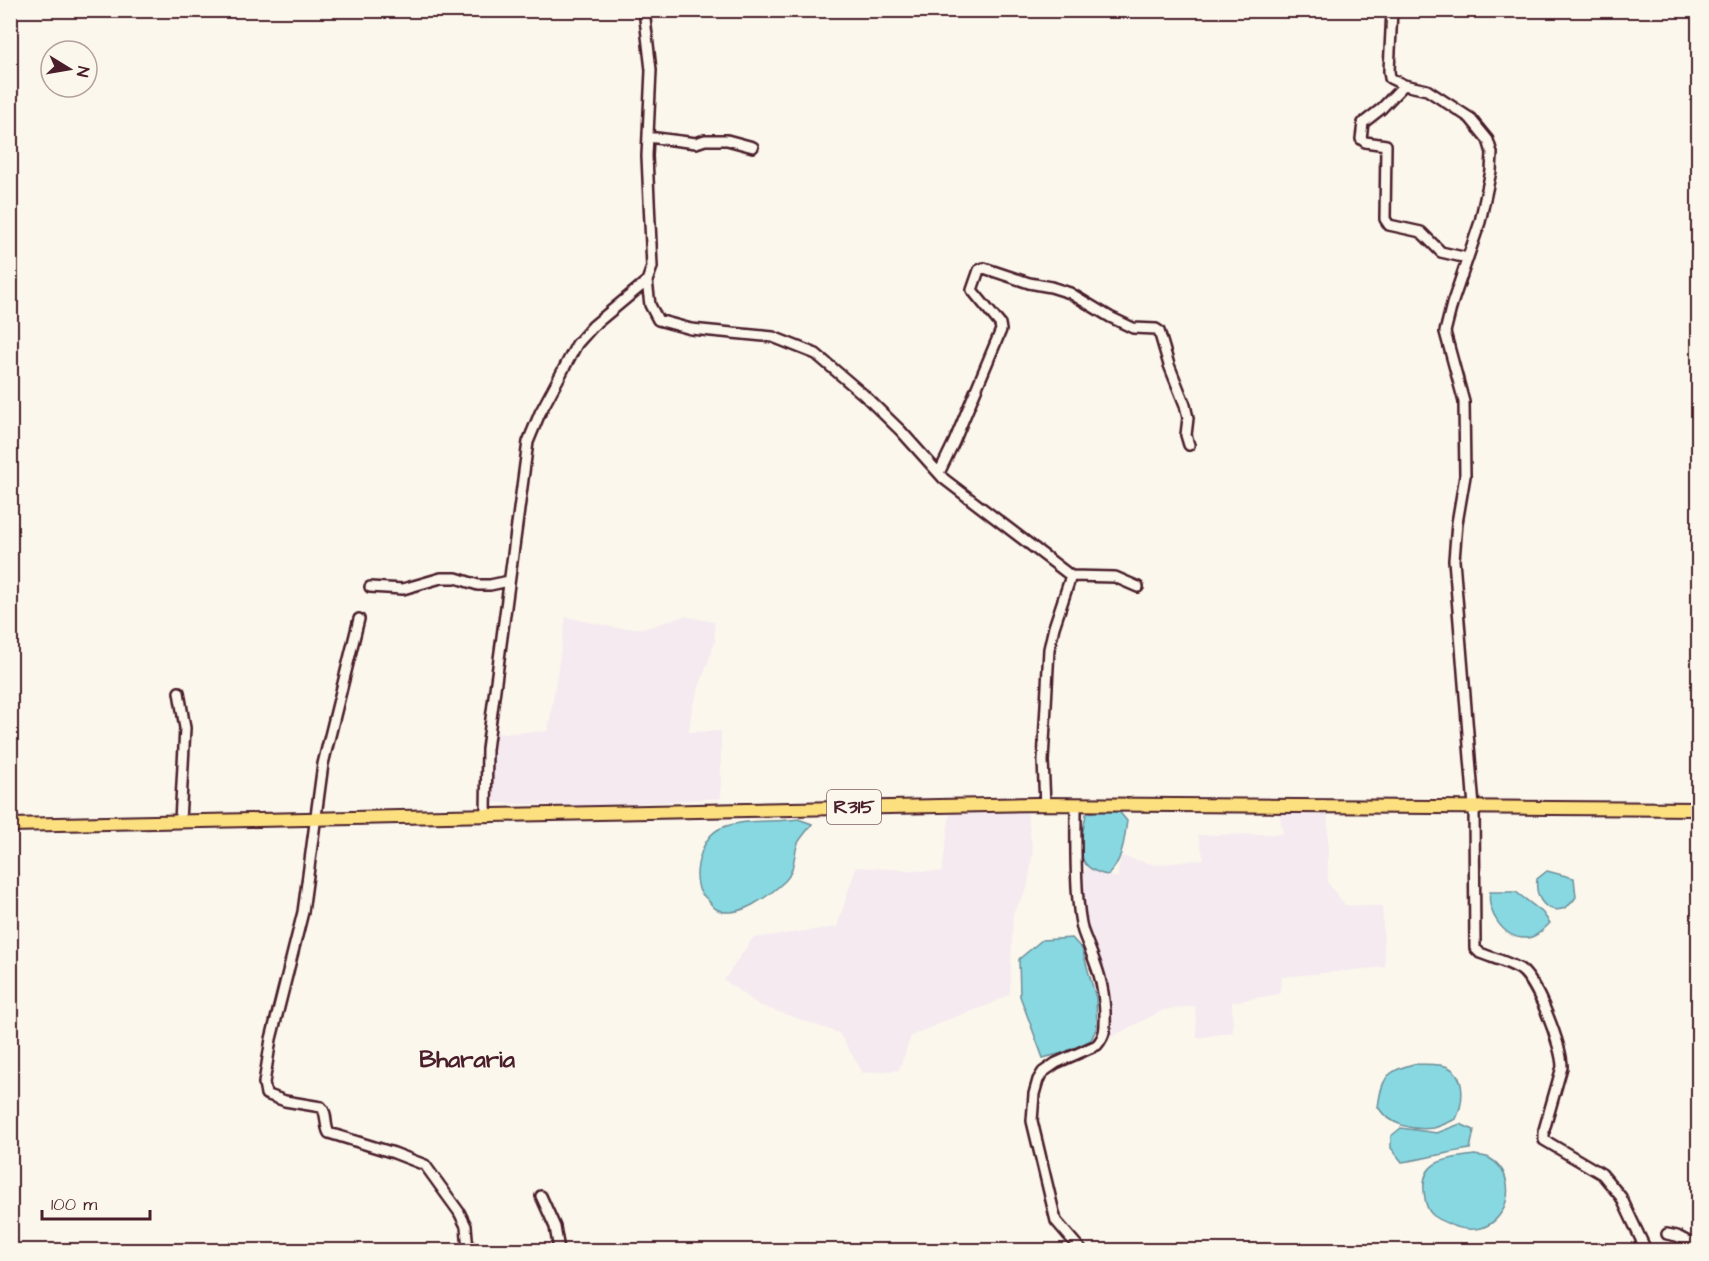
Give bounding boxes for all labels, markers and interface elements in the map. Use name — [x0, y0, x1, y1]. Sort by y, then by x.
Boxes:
north arrow — [39, 39, 99, 99]
text: N — [71, 65, 94, 79]
road number: R315 — [827, 790, 881, 824]
district label: Bhararia — [419, 1043, 516, 1077]
scale bar — [42, 1183, 150, 1221]
text: 100 m — [51, 1192, 97, 1217]

